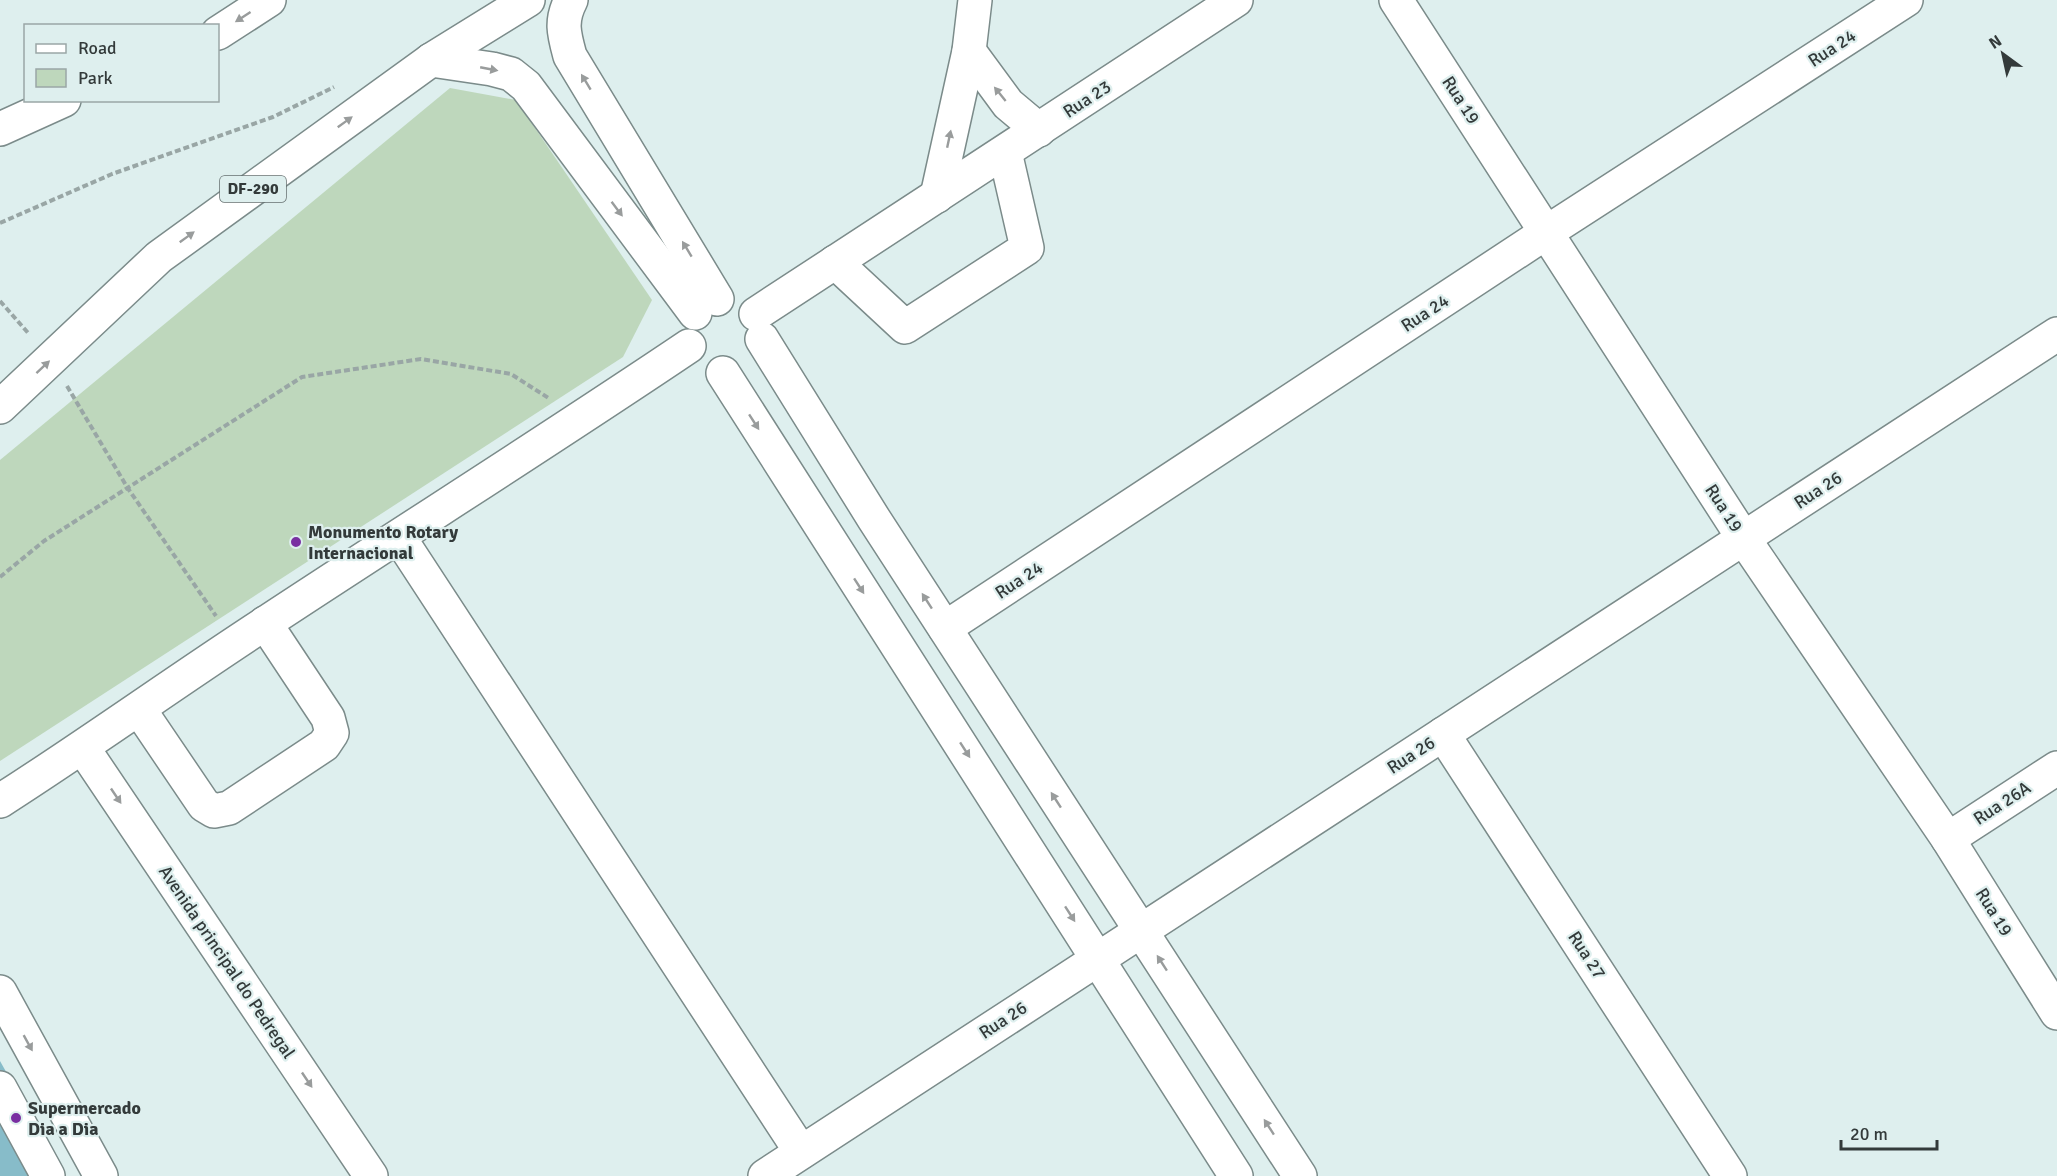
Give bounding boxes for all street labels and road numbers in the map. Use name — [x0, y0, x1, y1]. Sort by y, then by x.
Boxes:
street label: Rua 24 — [1804, 24, 1860, 72]
street label: Rua 19 — [1437, 72, 1485, 128]
street label: Rua 23 — [1059, 75, 1115, 123]
road number: DF-290 — [220, 176, 286, 202]
street label: Rua 24 — [1397, 289, 1453, 337]
street label: Rua 26 — [1790, 466, 1846, 514]
street label: Rua 19 — [1700, 480, 1748, 536]
street label: Rua 24 — [991, 556, 1047, 604]
street label: Rua 26 — [1383, 731, 1439, 779]
street label: Rua 26A — [1969, 776, 2035, 830]
street label: Avenida principal do Pedregal — [154, 861, 300, 1063]
street label: Rua 19 — [1971, 884, 2017, 940]
street label: Rua 27 — [1563, 927, 1611, 983]
street label: Rua 26 — [975, 996, 1031, 1044]

